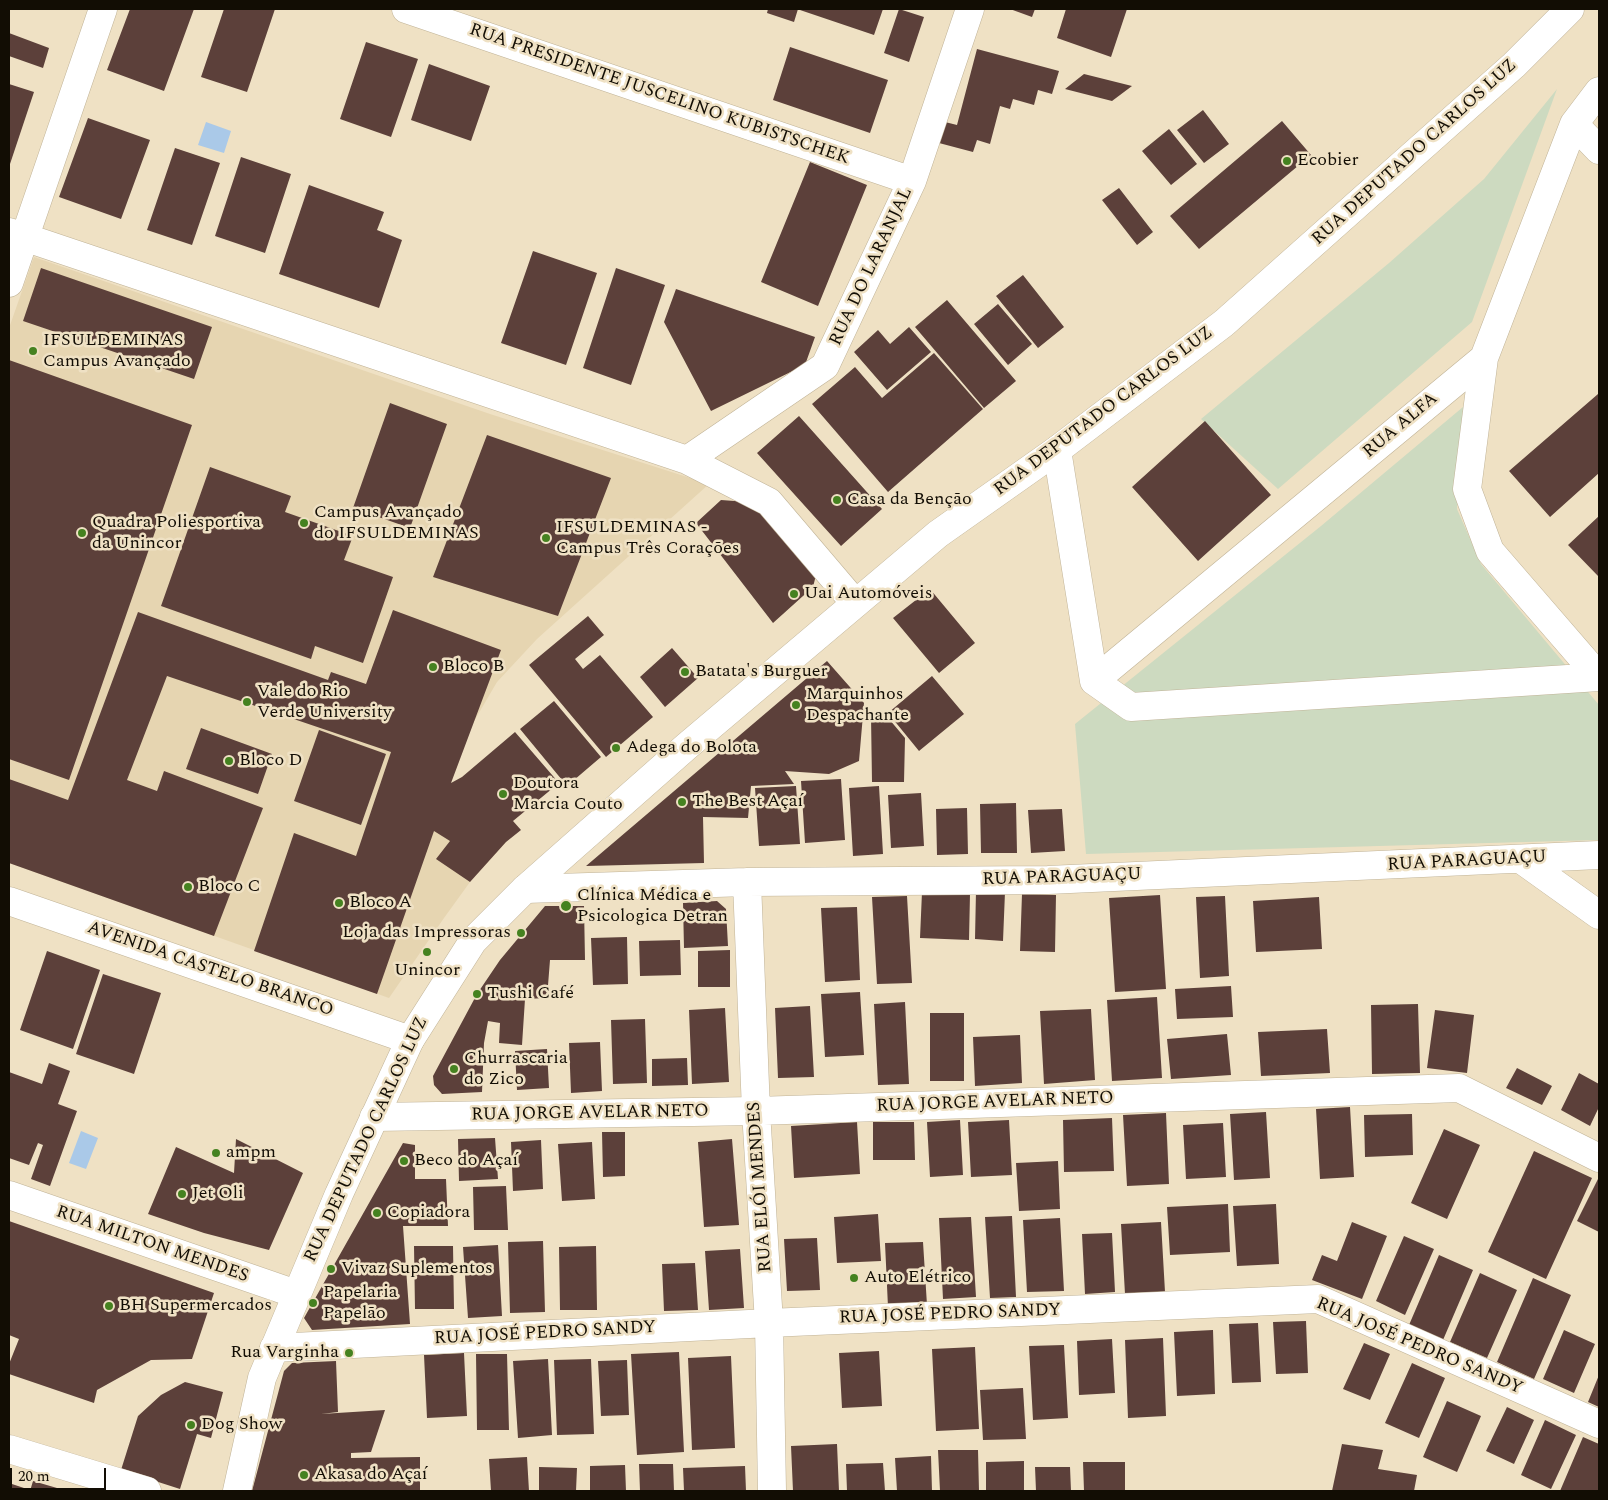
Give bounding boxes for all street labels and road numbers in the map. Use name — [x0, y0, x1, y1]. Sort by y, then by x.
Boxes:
street label: RUA PRESIDENTE JUSCELINO KUBISTSCHEK — [466, 20, 852, 170]
street label: RUA DEPUTADO CARLOS LUZ — [1308, 55, 1522, 251]
street label: RUA DO LARANJAL — [826, 184, 918, 350]
street label: RUA DEPUTADO CARLOS LUZ — [990, 323, 1218, 501]
street label: RUA ALFA — [1359, 388, 1443, 464]
street label: RUA PARAGUAÇU — [1387, 847, 1547, 877]
street label: RUA PARAGUAÇU — [982, 864, 1142, 892]
street label: AVENIDA CASTELO BRANCO — [84, 918, 336, 1022]
street label: RUA DEPUTADO CARLOS LUZ — [301, 1014, 433, 1266]
street label: RUA JORGE AVELAR NETO — [876, 1088, 1114, 1118]
street label: RUA JORGE AVELAR NETO — [471, 1101, 709, 1127]
street label: RUA ELÓI MENDES — [744, 1101, 778, 1273]
street label: RUA MILTON MENDES — [53, 1202, 251, 1288]
street label: RUA JOSÉ PEDRO SANDY — [1313, 1294, 1525, 1400]
street label: RUA JOSÉ PEDRO SANDY — [839, 1300, 1061, 1330]
street label: RUA JOSÉ PEDRO SANDY — [434, 1317, 656, 1351]

